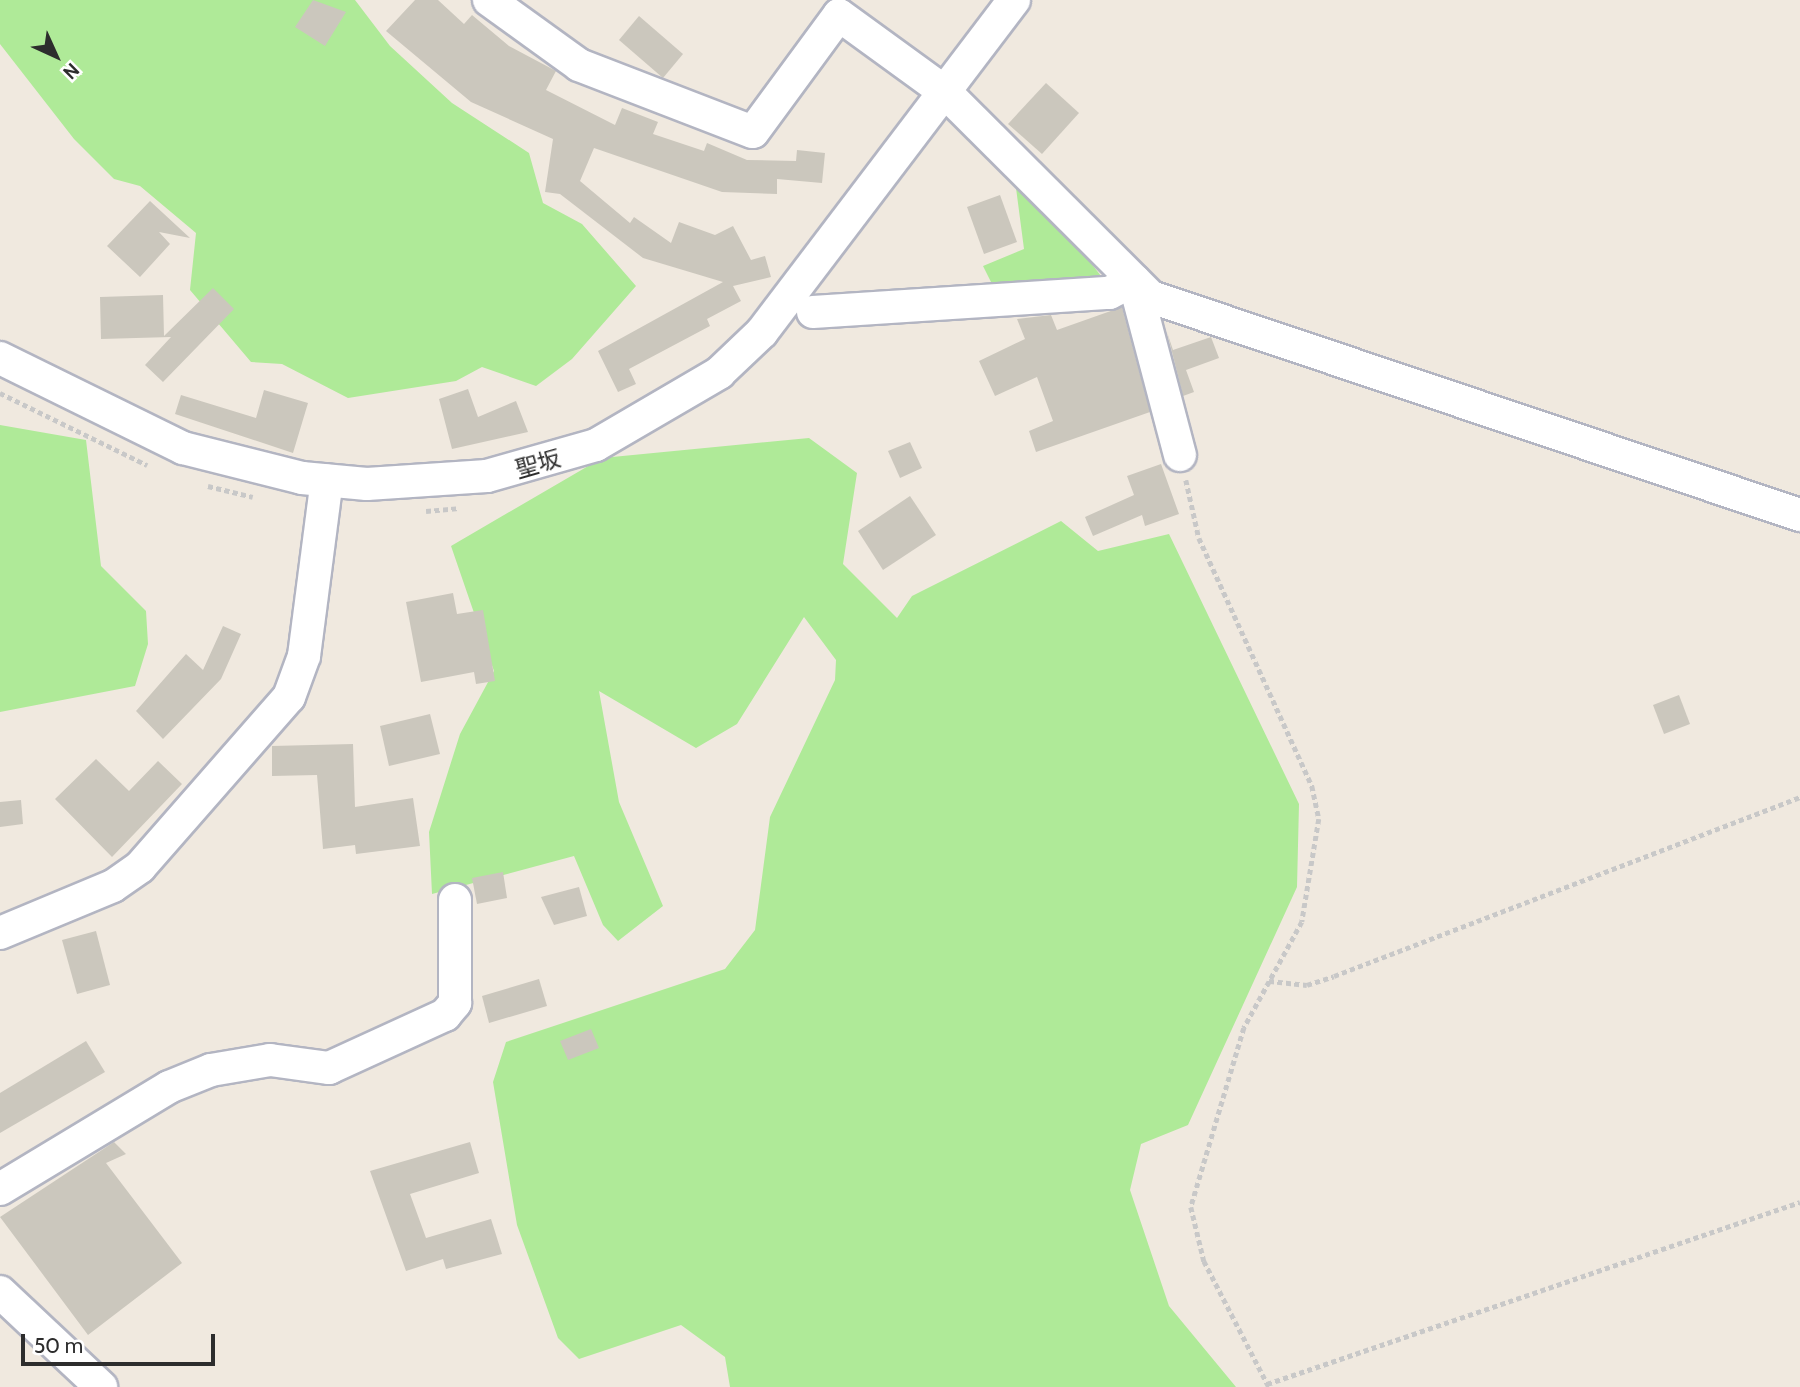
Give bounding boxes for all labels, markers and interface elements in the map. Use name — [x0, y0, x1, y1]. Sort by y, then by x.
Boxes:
north arrow — [21, 21, 91, 91]
text: N — [58, 58, 84, 84]
street label: 聖坂 — [512, 444, 564, 484]
scale bar — [24, 1320, 219, 1364]
text: 50 m — [34, 1333, 83, 1358]

